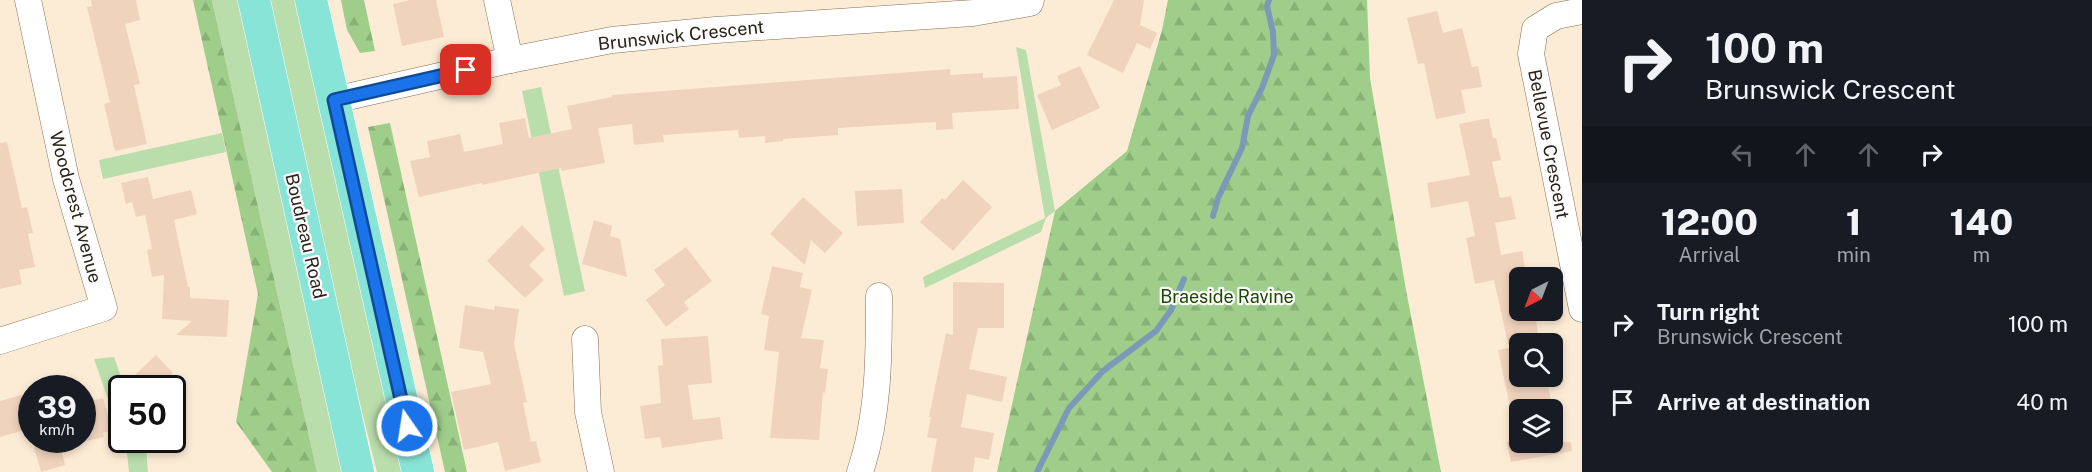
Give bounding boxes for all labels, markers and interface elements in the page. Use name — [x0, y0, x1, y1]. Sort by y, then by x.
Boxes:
street label: Brunswick Crescent — [597, 16, 765, 54]
text: 100 m — [1705, 23, 1824, 72]
icon: right — [1606, 24, 1684, 102]
pin — [440, 44, 491, 95]
icon: arrive — [449, 53, 482, 86]
street label: Bellevue Crescent — [1524, 67, 1574, 221]
text: Brunswick Crescent — [1705, 73, 1956, 105]
street label: Woodcrest Avenue — [46, 129, 106, 285]
icon: left — [1726, 138, 1759, 171]
icon: ahead — [1789, 138, 1822, 171]
icon: ahead — [1852, 138, 1885, 171]
icon: right — [1915, 138, 1948, 171]
street label: Boudreau Road — [281, 171, 331, 301]
text: 12:00 — [1661, 201, 1758, 243]
text: 1 — [1846, 201, 1862, 243]
text: 140 — [1950, 201, 2013, 243]
text: Arrival — [1679, 243, 1740, 267]
text: min — [1837, 243, 1871, 267]
text: m — [1973, 243, 1990, 267]
north arrow — [1509, 267, 1563, 321]
map controls — [1509, 267, 1563, 453]
park label: Braeside Ravine — [1160, 286, 1294, 307]
text: Turn right — [1657, 299, 1760, 325]
icon: right — [1606, 308, 1639, 341]
text: 100 m — [2008, 311, 2068, 337]
text: Brunswick Crescent — [1657, 325, 1843, 349]
button: search — [1509, 333, 1563, 387]
speed limit sign: 50 — [108, 375, 186, 453]
icon: arrive — [1606, 386, 1639, 419]
text: 39 — [37, 389, 77, 425]
text: Arrive at destination — [1657, 389, 1870, 415]
text: 40 m — [2016, 389, 2068, 415]
position arrow — [375, 394, 439, 458]
button: layers — [1509, 399, 1563, 453]
text: km/h — [39, 421, 75, 438]

